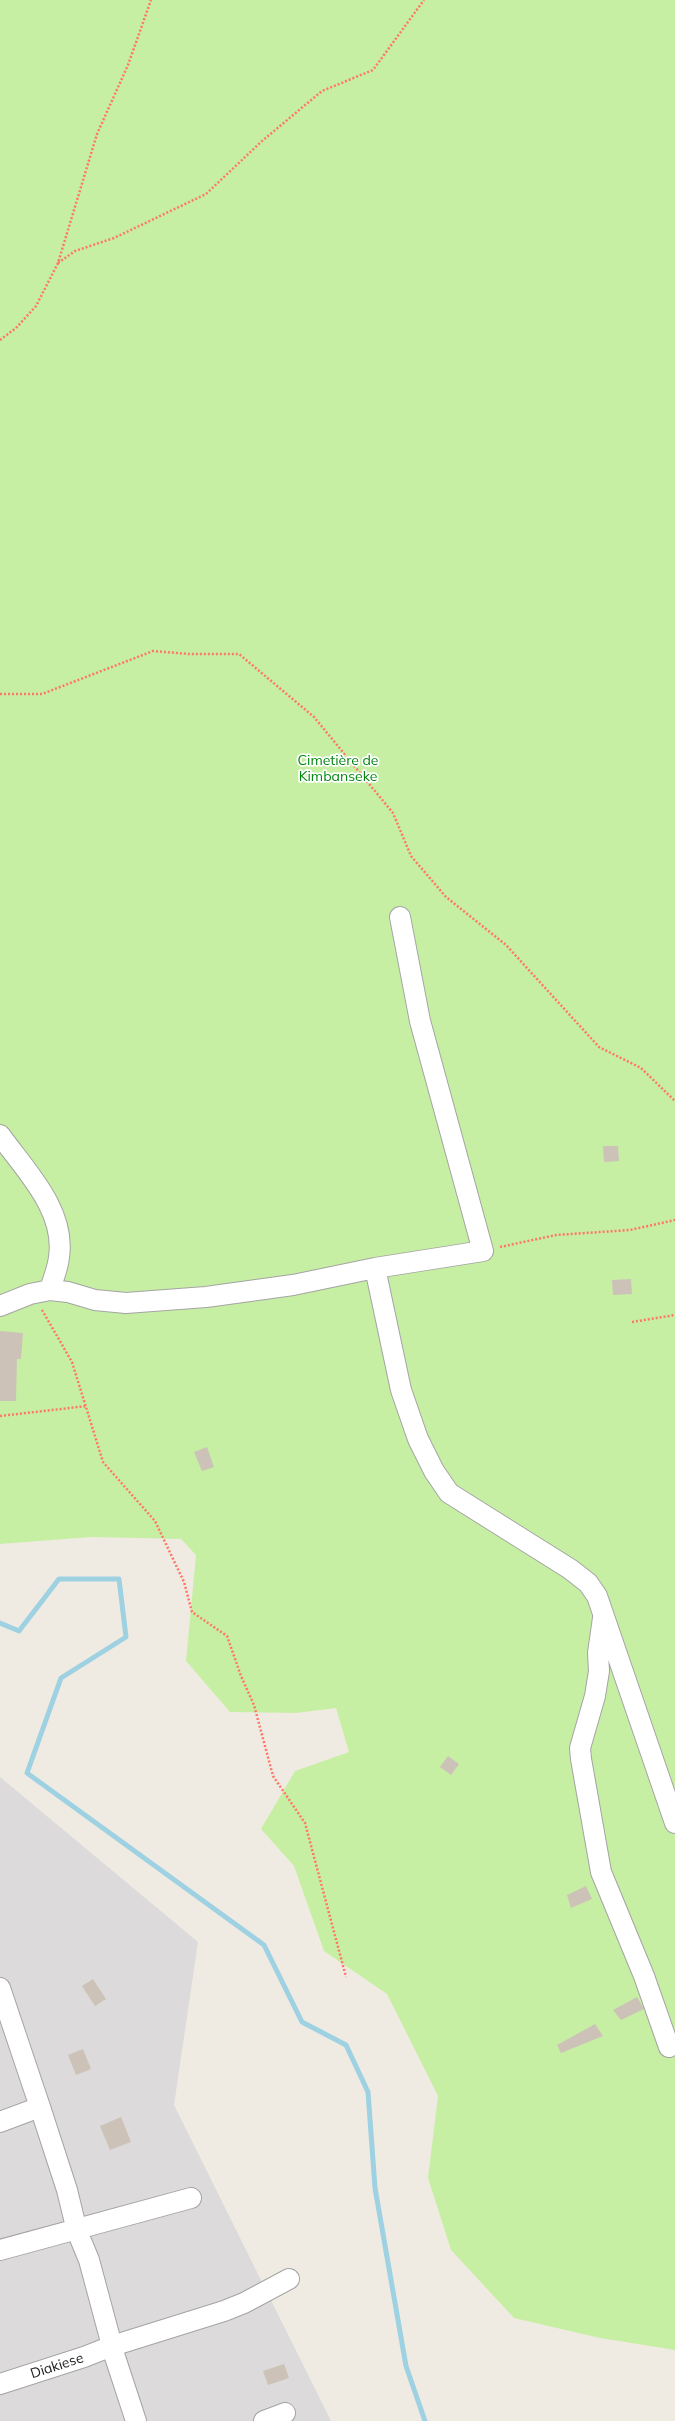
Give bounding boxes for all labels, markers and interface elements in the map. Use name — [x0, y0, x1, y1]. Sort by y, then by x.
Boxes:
park label: Cimetière de Kimbanseke — [298, 753, 378, 786]
street label: Diakiese — [28, 2350, 86, 2382]

